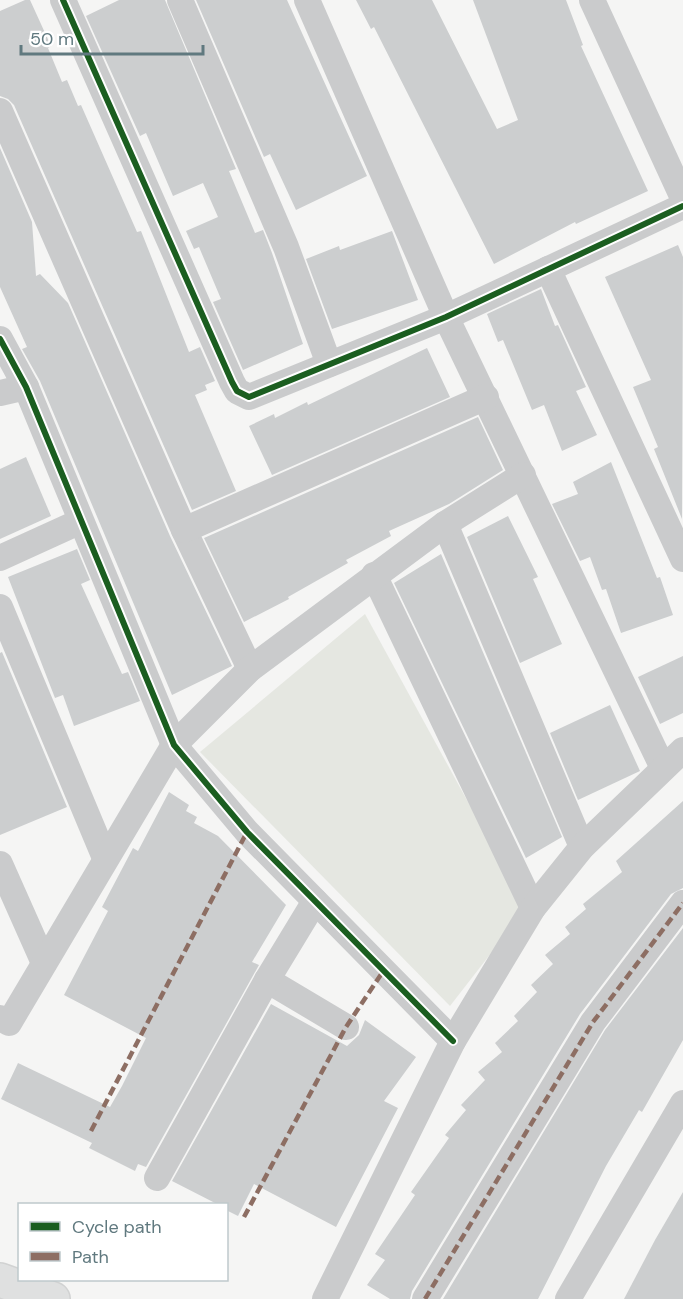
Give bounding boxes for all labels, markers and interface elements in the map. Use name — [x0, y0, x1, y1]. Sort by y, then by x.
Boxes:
scale bar — [21, 18, 202, 56]
text: 50 m — [30, 27, 74, 51]
legend — [18, 1203, 228, 1281]
text: Cycle path — [72, 1215, 162, 1239]
text: Path — [72, 1245, 109, 1269]

